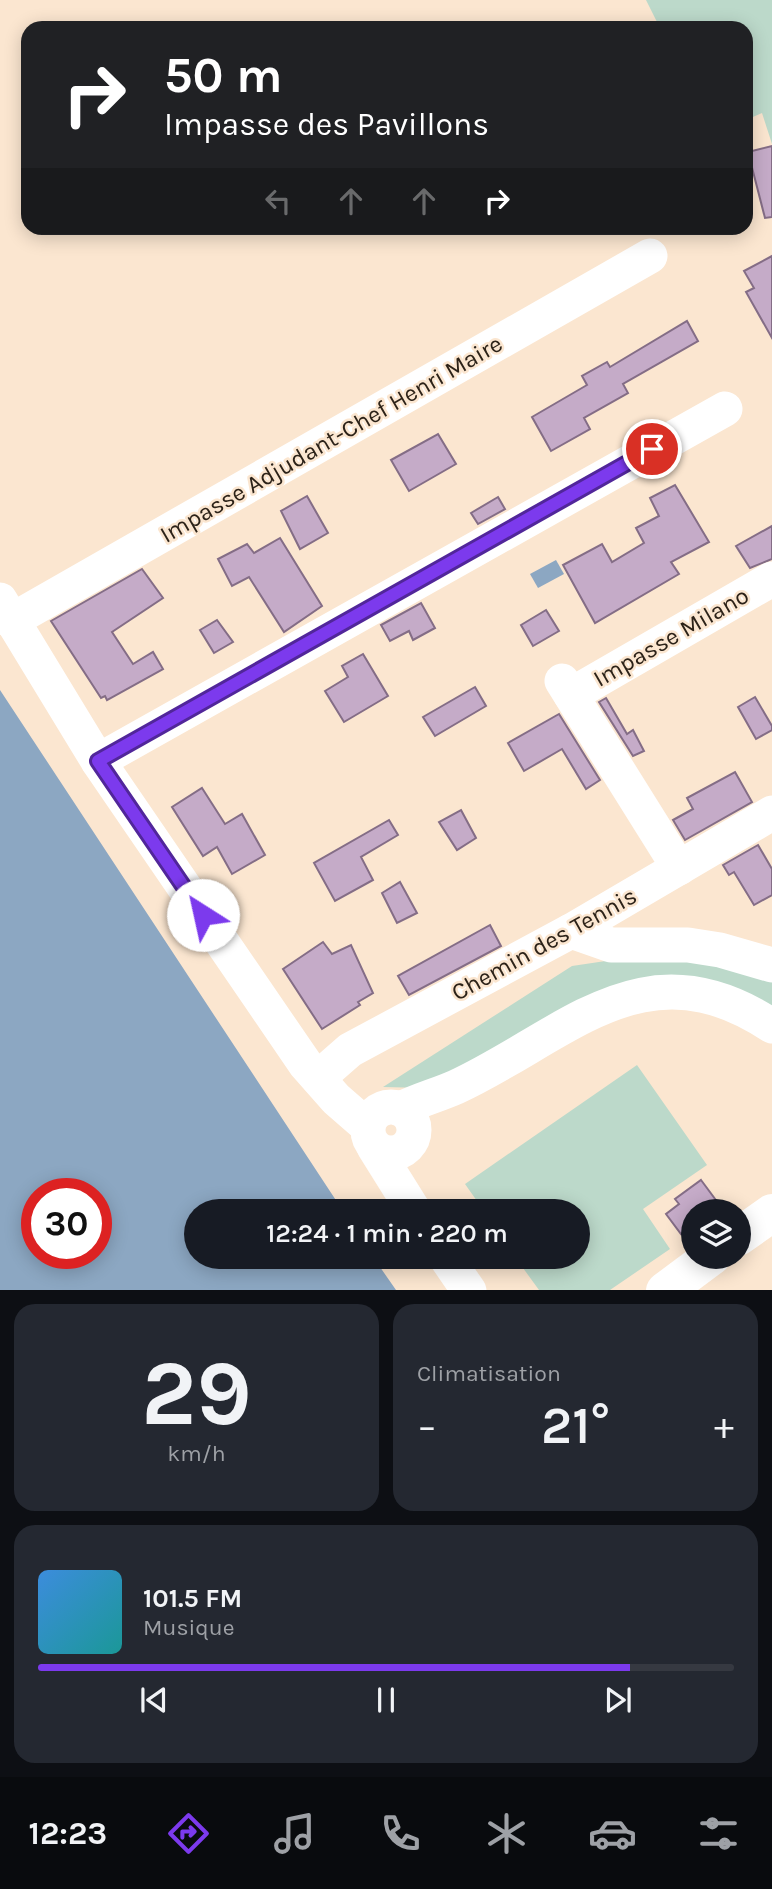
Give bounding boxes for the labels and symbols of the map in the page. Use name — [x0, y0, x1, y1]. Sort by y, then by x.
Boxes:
street label: Impasse Adjudant-Chef Henri Maire — [155, 329, 507, 549]
pin — [622, 419, 682, 479]
street label: Impasse Milano — [588, 581, 754, 693]
position arrow — [166, 878, 240, 952]
street label: Chemin des Tennis — [446, 881, 642, 1007]
speed limit sign: 30 — [21, 1178, 112, 1269]

